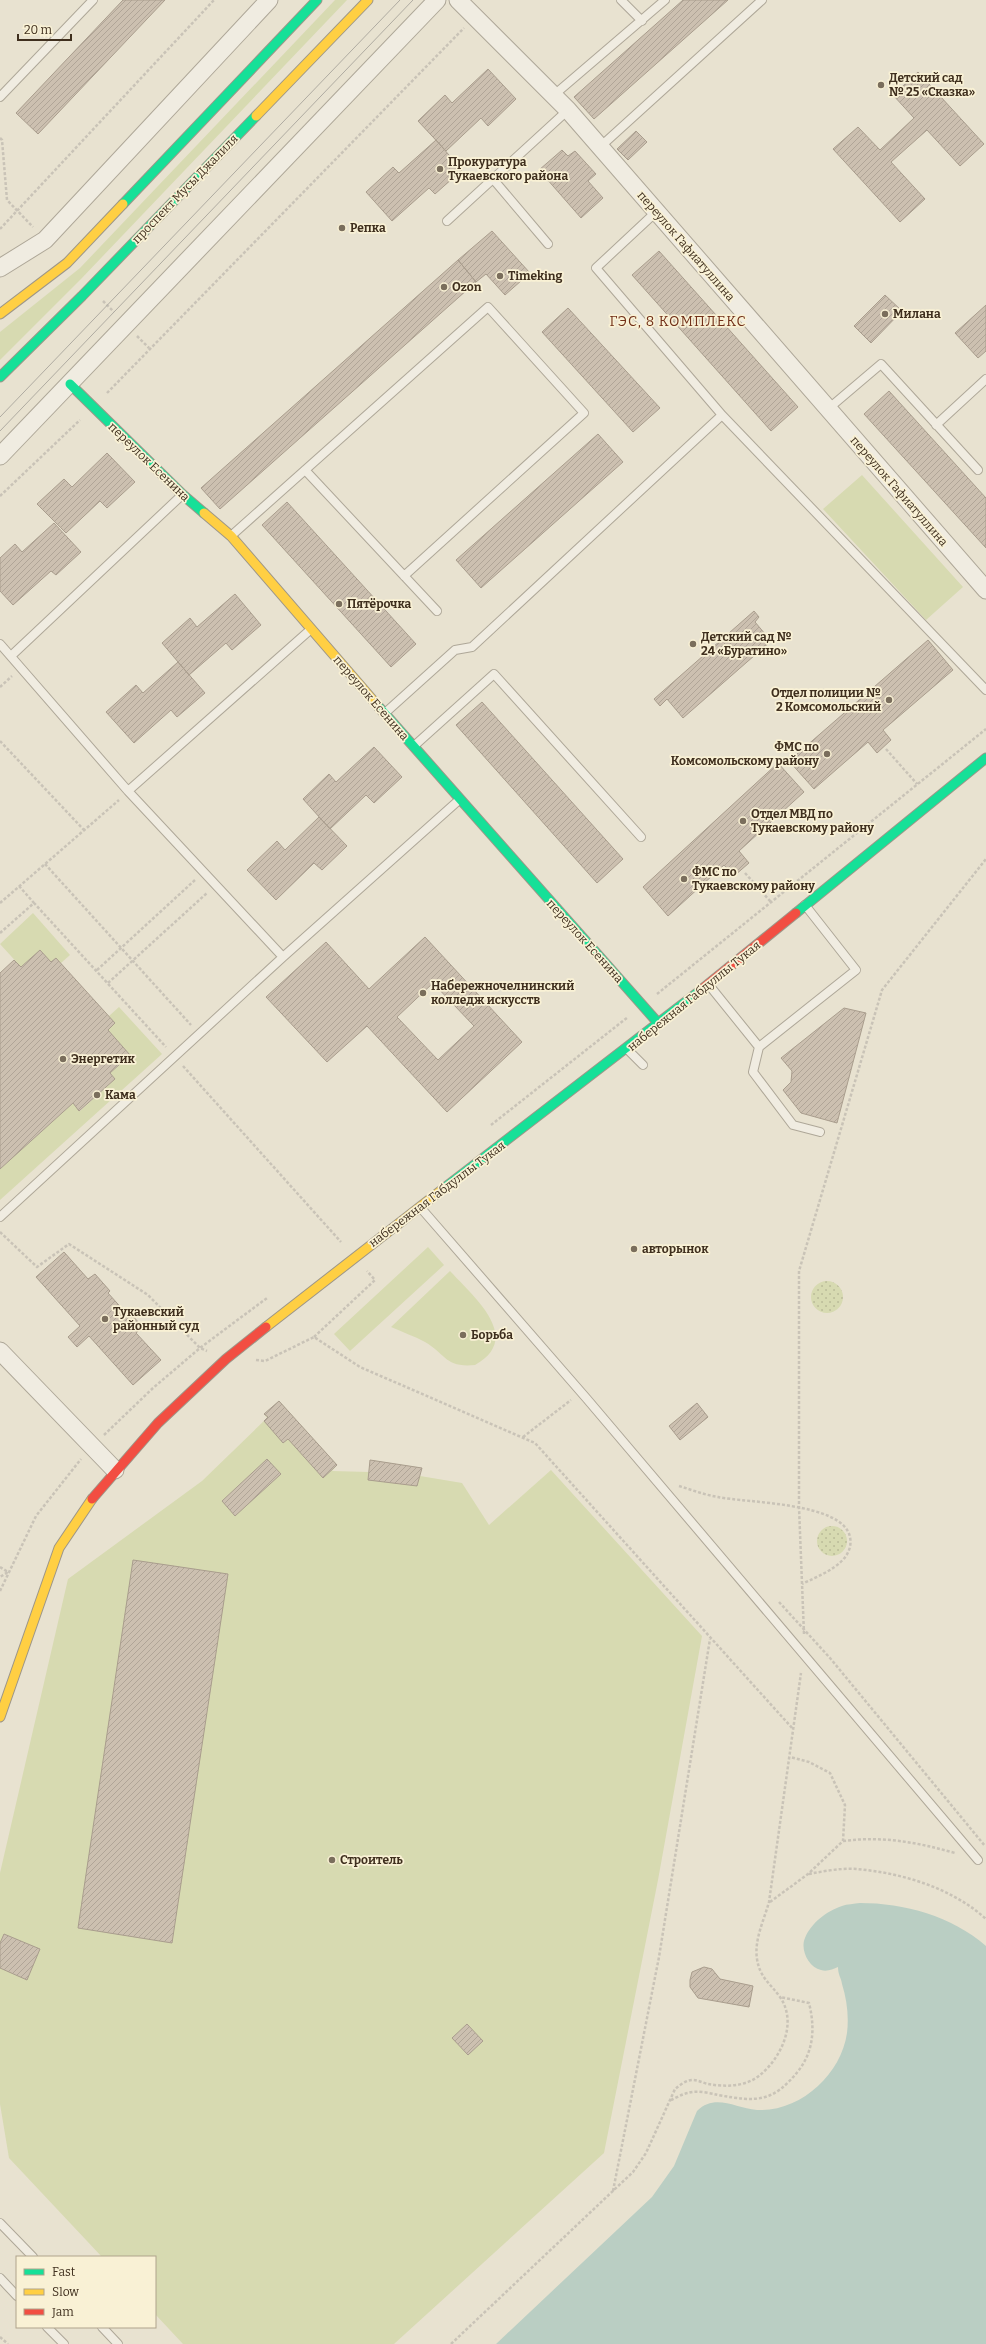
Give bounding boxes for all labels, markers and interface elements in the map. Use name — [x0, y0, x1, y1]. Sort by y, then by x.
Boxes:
scale bar — [18, 16, 71, 42]
text: 20 m — [24, 23, 53, 37]
place label: Детский сад № 25 «Сказка» — [889, 71, 975, 99]
marker: Детский сад № 25 «Сказка» — [876, 80, 886, 90]
street label: проспект Мусы Джалиля — [129, 131, 241, 246]
place label: Прокуратура Тукаевского района — [448, 155, 568, 183]
marker: Прокуратура Тукаевского района — [435, 164, 445, 174]
street label: переулок Гафиатуллина — [634, 188, 738, 304]
place label: Репка — [350, 221, 386, 235]
marker: Репка — [337, 223, 347, 233]
place label: Timeking — [508, 269, 563, 283]
marker: Timeking — [495, 271, 505, 281]
place label: Ozon — [452, 280, 482, 294]
marker: Ozon — [439, 282, 449, 292]
place label: Милана — [893, 307, 941, 321]
marker: Милана — [880, 309, 890, 319]
district label: ГЭС, 8 КОМПЛЕКС — [609, 313, 747, 330]
street label: переулок Есенина — [106, 420, 193, 505]
street label: переулок Гафиатуллина — [847, 433, 951, 549]
place label: Пятёрочка — [347, 597, 412, 611]
marker: Пятёрочка — [334, 599, 344, 609]
place label: Детский сад № 24 «Буратино» — [701, 630, 792, 658]
marker: Детский сад № 24 «Буратино» — [688, 639, 698, 649]
street label: переулок Есенина — [330, 653, 412, 743]
place label: Отдел полиции № 2 Комсомольский — [771, 686, 881, 714]
marker: Отдел полиции № 2 Комсомольский — [884, 695, 894, 705]
place label: ФМС по Комсомольскому району — [671, 740, 819, 768]
marker: ФМС по Комсомольскому району — [822, 749, 832, 759]
place label: Отдел МВД по Тукаевскому району — [751, 807, 874, 835]
marker: Отдел МВД по Тукаевскому району — [738, 816, 748, 826]
place label: ФМС по Тукаевскому району — [692, 865, 815, 893]
marker: ФМС по Тукаевскому району — [679, 874, 689, 884]
street label: переулок Есенина — [544, 896, 626, 986]
street label: набережная Габдуллы Тукая — [625, 938, 764, 1054]
place label: Набережночелнинский колледж искусств — [431, 979, 574, 1007]
marker: Набережночелнинский колледж искусств — [418, 988, 428, 998]
place label: Энергетик — [71, 1052, 136, 1066]
marker: Энергетик — [58, 1054, 68, 1064]
place label: Кама — [105, 1088, 136, 1102]
marker: Кама — [92, 1090, 102, 1100]
street label: набережная Габдуллы Тукая — [366, 1138, 508, 1250]
place label: авторынок — [642, 1242, 709, 1256]
marker: авторынок — [629, 1244, 639, 1254]
place label: Тукаевский районный суд — [113, 1305, 199, 1333]
marker: Тукаевский районный суд — [100, 1314, 110, 1324]
place label: Борьба — [471, 1328, 513, 1342]
marker: Борьба — [458, 1330, 468, 1340]
place label: Строитель — [340, 1853, 403, 1867]
marker: Строитель — [327, 1855, 337, 1865]
legend — [16, 2256, 156, 2328]
text: Fast — [52, 2265, 76, 2279]
text: Slow — [52, 2285, 79, 2299]
text: Jam — [51, 2305, 74, 2319]

